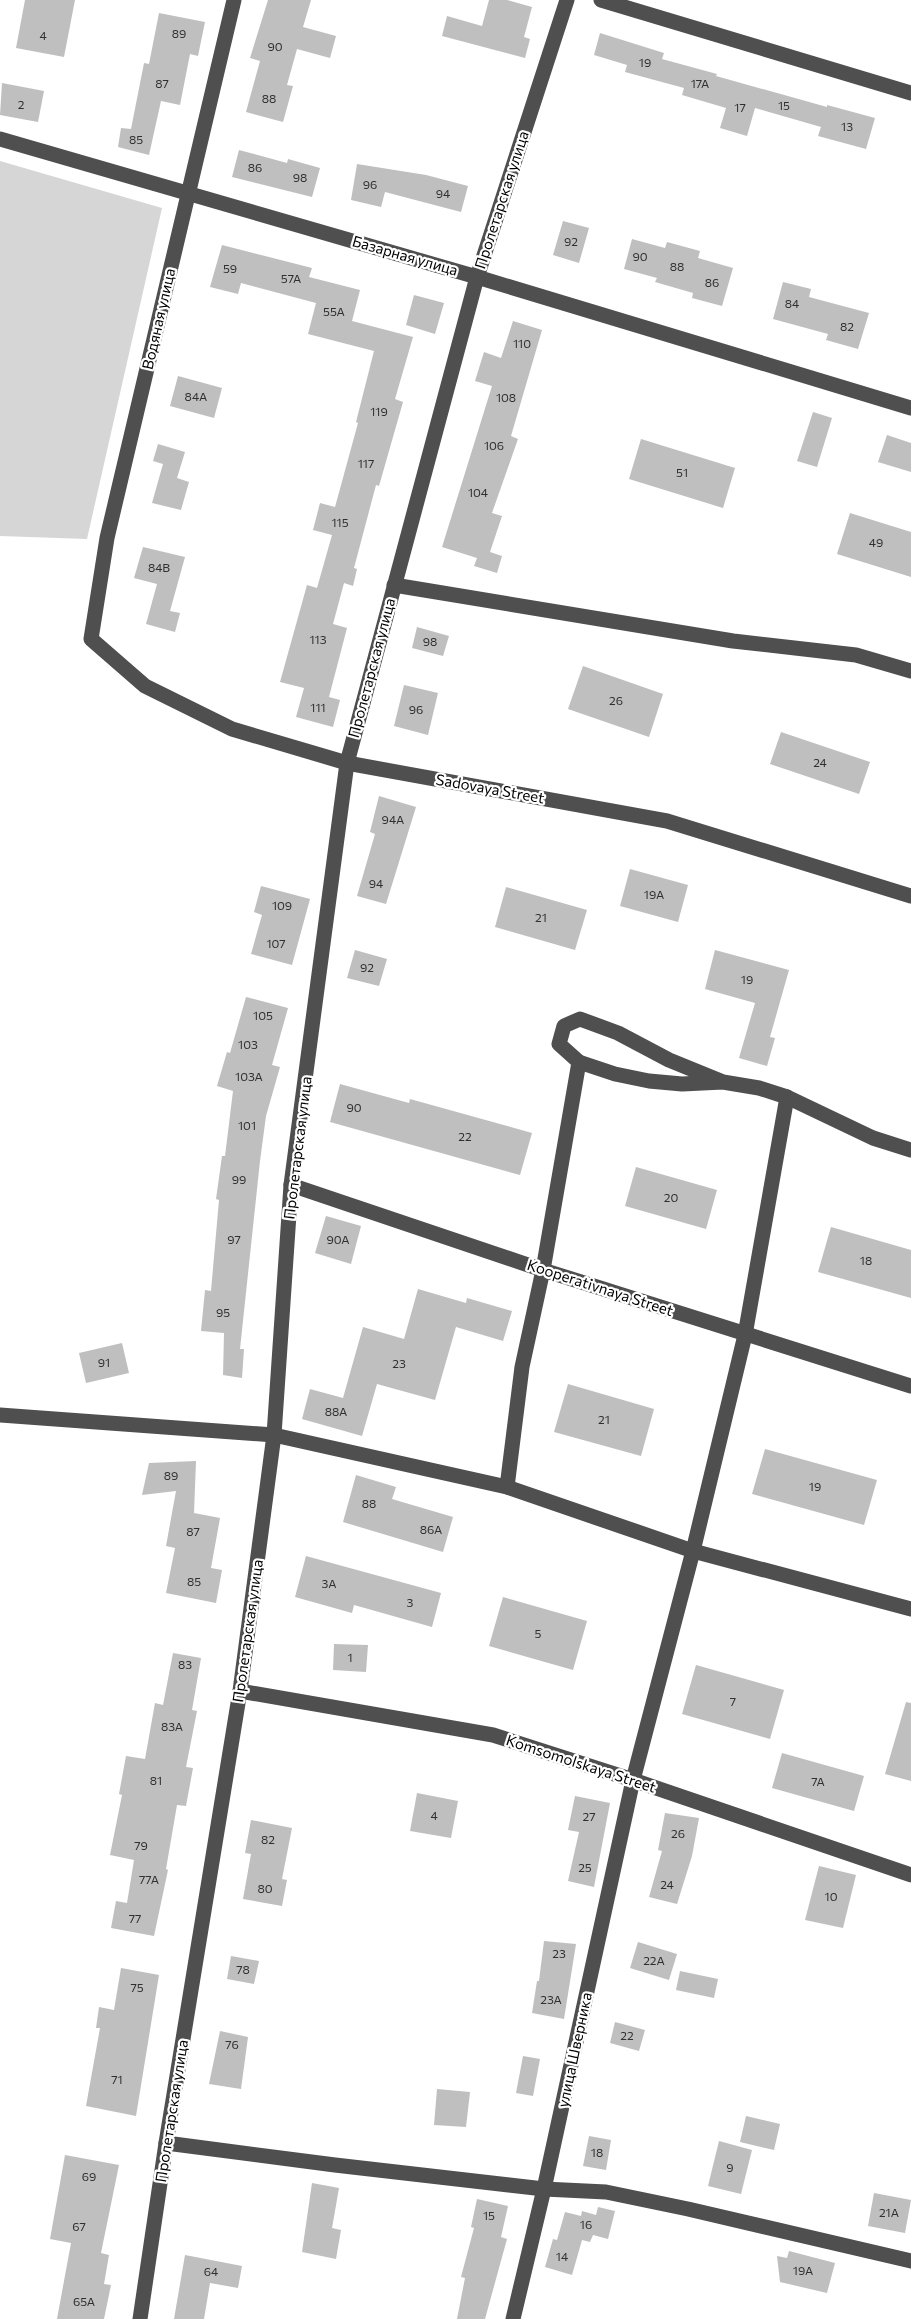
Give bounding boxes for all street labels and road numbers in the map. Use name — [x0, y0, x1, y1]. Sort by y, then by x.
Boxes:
street label: Пролетарская улица — [470, 128, 532, 271]
street label: Базарная улица — [350, 231, 460, 279]
street label: Водяная улица — [138, 266, 178, 371]
street label: Пролетарская улица — [344, 596, 398, 740]
street label: Sadovaya Street — [434, 770, 546, 806]
street label: Пролетарская улица — [279, 1075, 315, 1220]
street label: Kooperativnaya Street — [525, 1255, 676, 1319]
street label: Пролетарская улица — [228, 1558, 266, 1703]
street label: Komsomolskaya Street — [504, 1730, 659, 1796]
street label: улица Шверника — [553, 1991, 595, 2109]
street label: Пролетарская улица — [151, 2038, 191, 2183]

